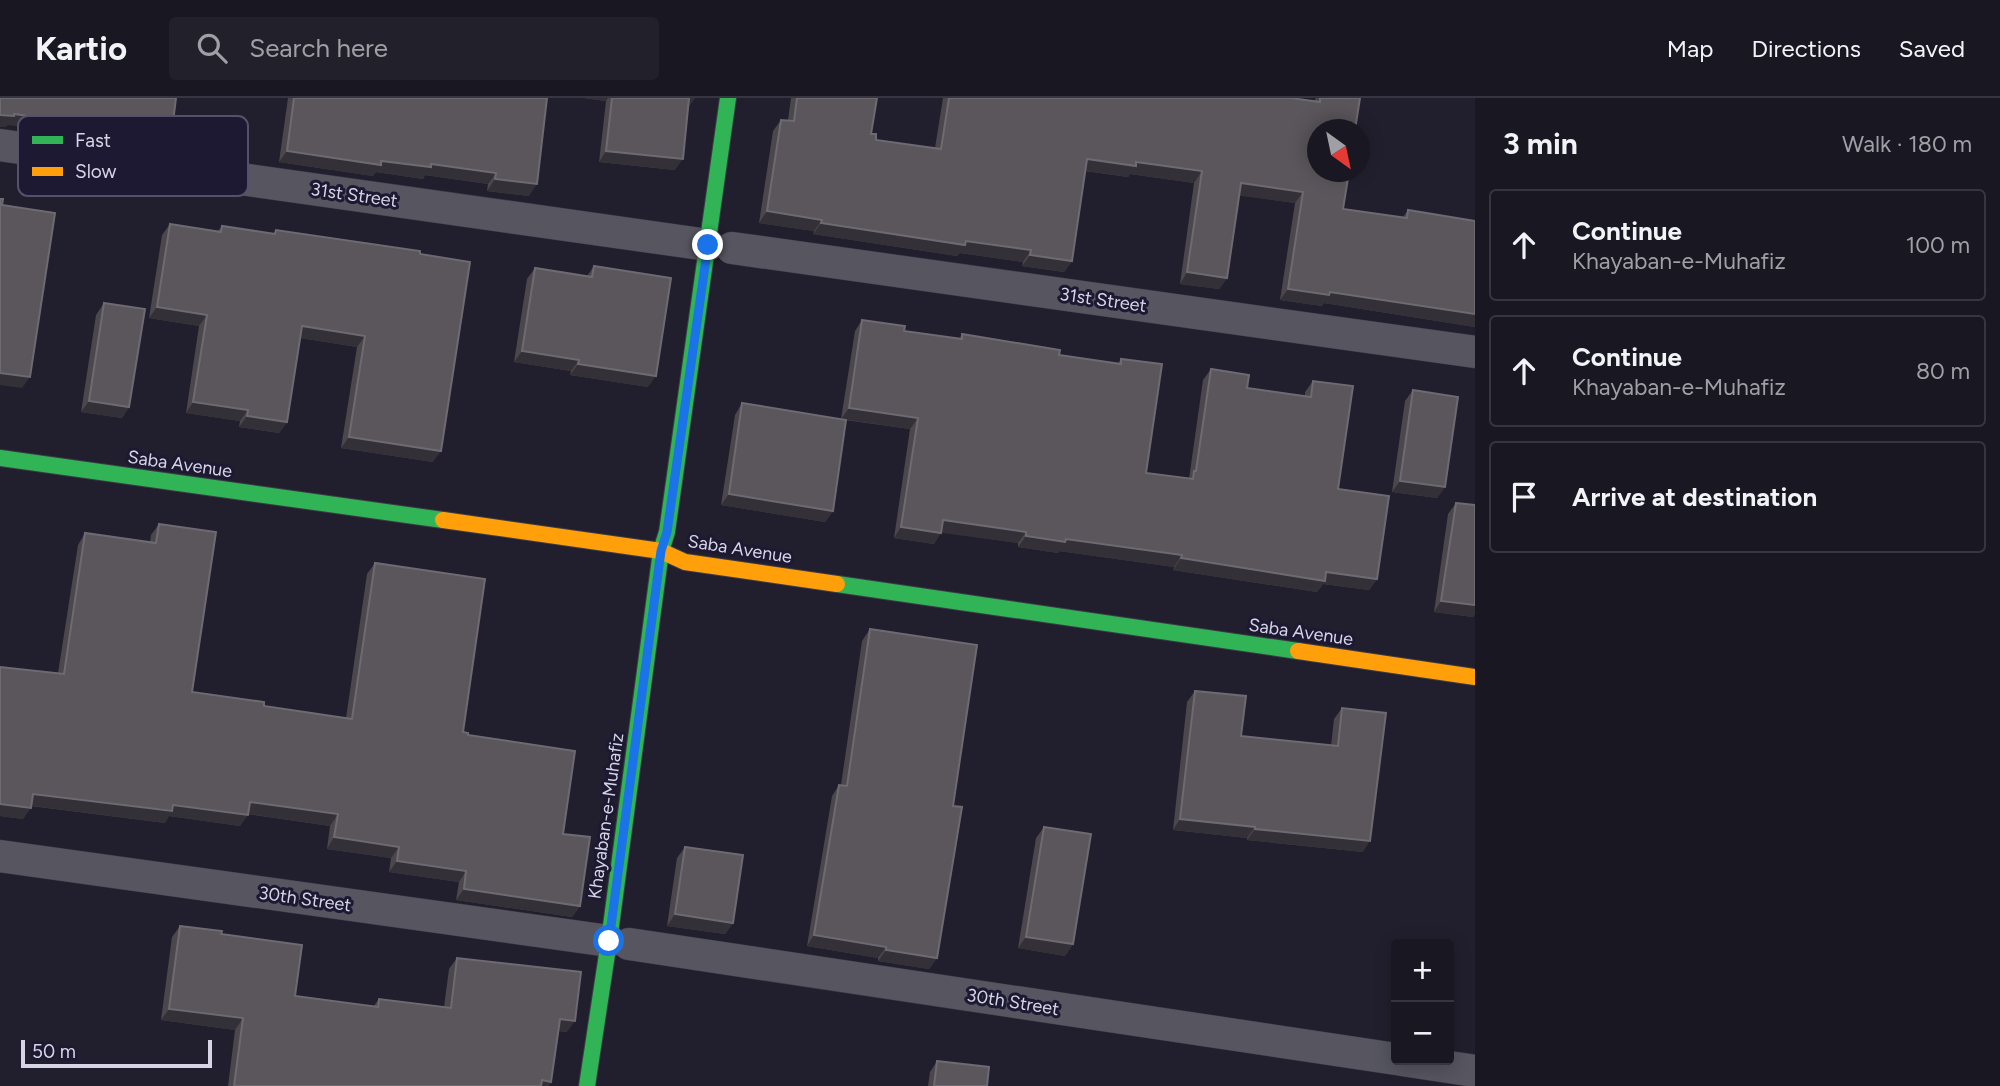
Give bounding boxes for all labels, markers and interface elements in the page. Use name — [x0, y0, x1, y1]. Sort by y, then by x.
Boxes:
search box — [169, 17, 659, 80]
text: Kartio — [35, 29, 127, 68]
icon: search — [193, 29, 231, 67]
text: Search here — [249, 32, 388, 64]
text: Map — [1667, 34, 1713, 63]
text: Directions — [1751, 34, 1861, 63]
text: Saved — [1899, 34, 1965, 63]
legend — [18, 116, 248, 196]
north arrow — [1307, 119, 1370, 182]
text: 3 min — [1503, 125, 1578, 162]
text: Fast — [75, 129, 111, 152]
text: Walk · 180 m — [1842, 130, 1972, 158]
text: Slow — [75, 160, 117, 183]
street label: 31st Street — [309, 178, 399, 212]
text: Continue — [1572, 215, 1682, 247]
icon: ahead — [1505, 226, 1543, 264]
route end — [692, 229, 723, 260]
text: 100 m — [1906, 231, 1970, 259]
text: Khayaban-e-Muhafiz — [1572, 247, 1786, 275]
street label: 31st Street — [1058, 283, 1148, 317]
text: Continue — [1572, 341, 1682, 373]
icon: ahead — [1505, 352, 1543, 390]
text: 80 m — [1916, 357, 1970, 385]
text: Khayaban-e-Muhafiz — [1572, 373, 1786, 401]
street label: Saba Avenue — [126, 446, 234, 482]
icon: arrive — [1505, 478, 1543, 516]
text: Arrive at destination — [1572, 481, 1817, 513]
street label: Saba Avenue — [686, 530, 794, 568]
street label: Saba Avenue — [1247, 614, 1355, 650]
street label: Khayaban-e-Muhafiz — [583, 731, 629, 900]
street label: 30th Street — [257, 882, 353, 916]
route start — [593, 925, 624, 956]
map controls — [1391, 939, 1454, 1065]
button: + — [1391, 939, 1454, 1002]
street label: 30th Street — [965, 984, 1061, 1020]
button: − — [1391, 1002, 1454, 1065]
scale bar — [21, 1037, 212, 1069]
text: 50 m — [32, 1040, 76, 1063]

